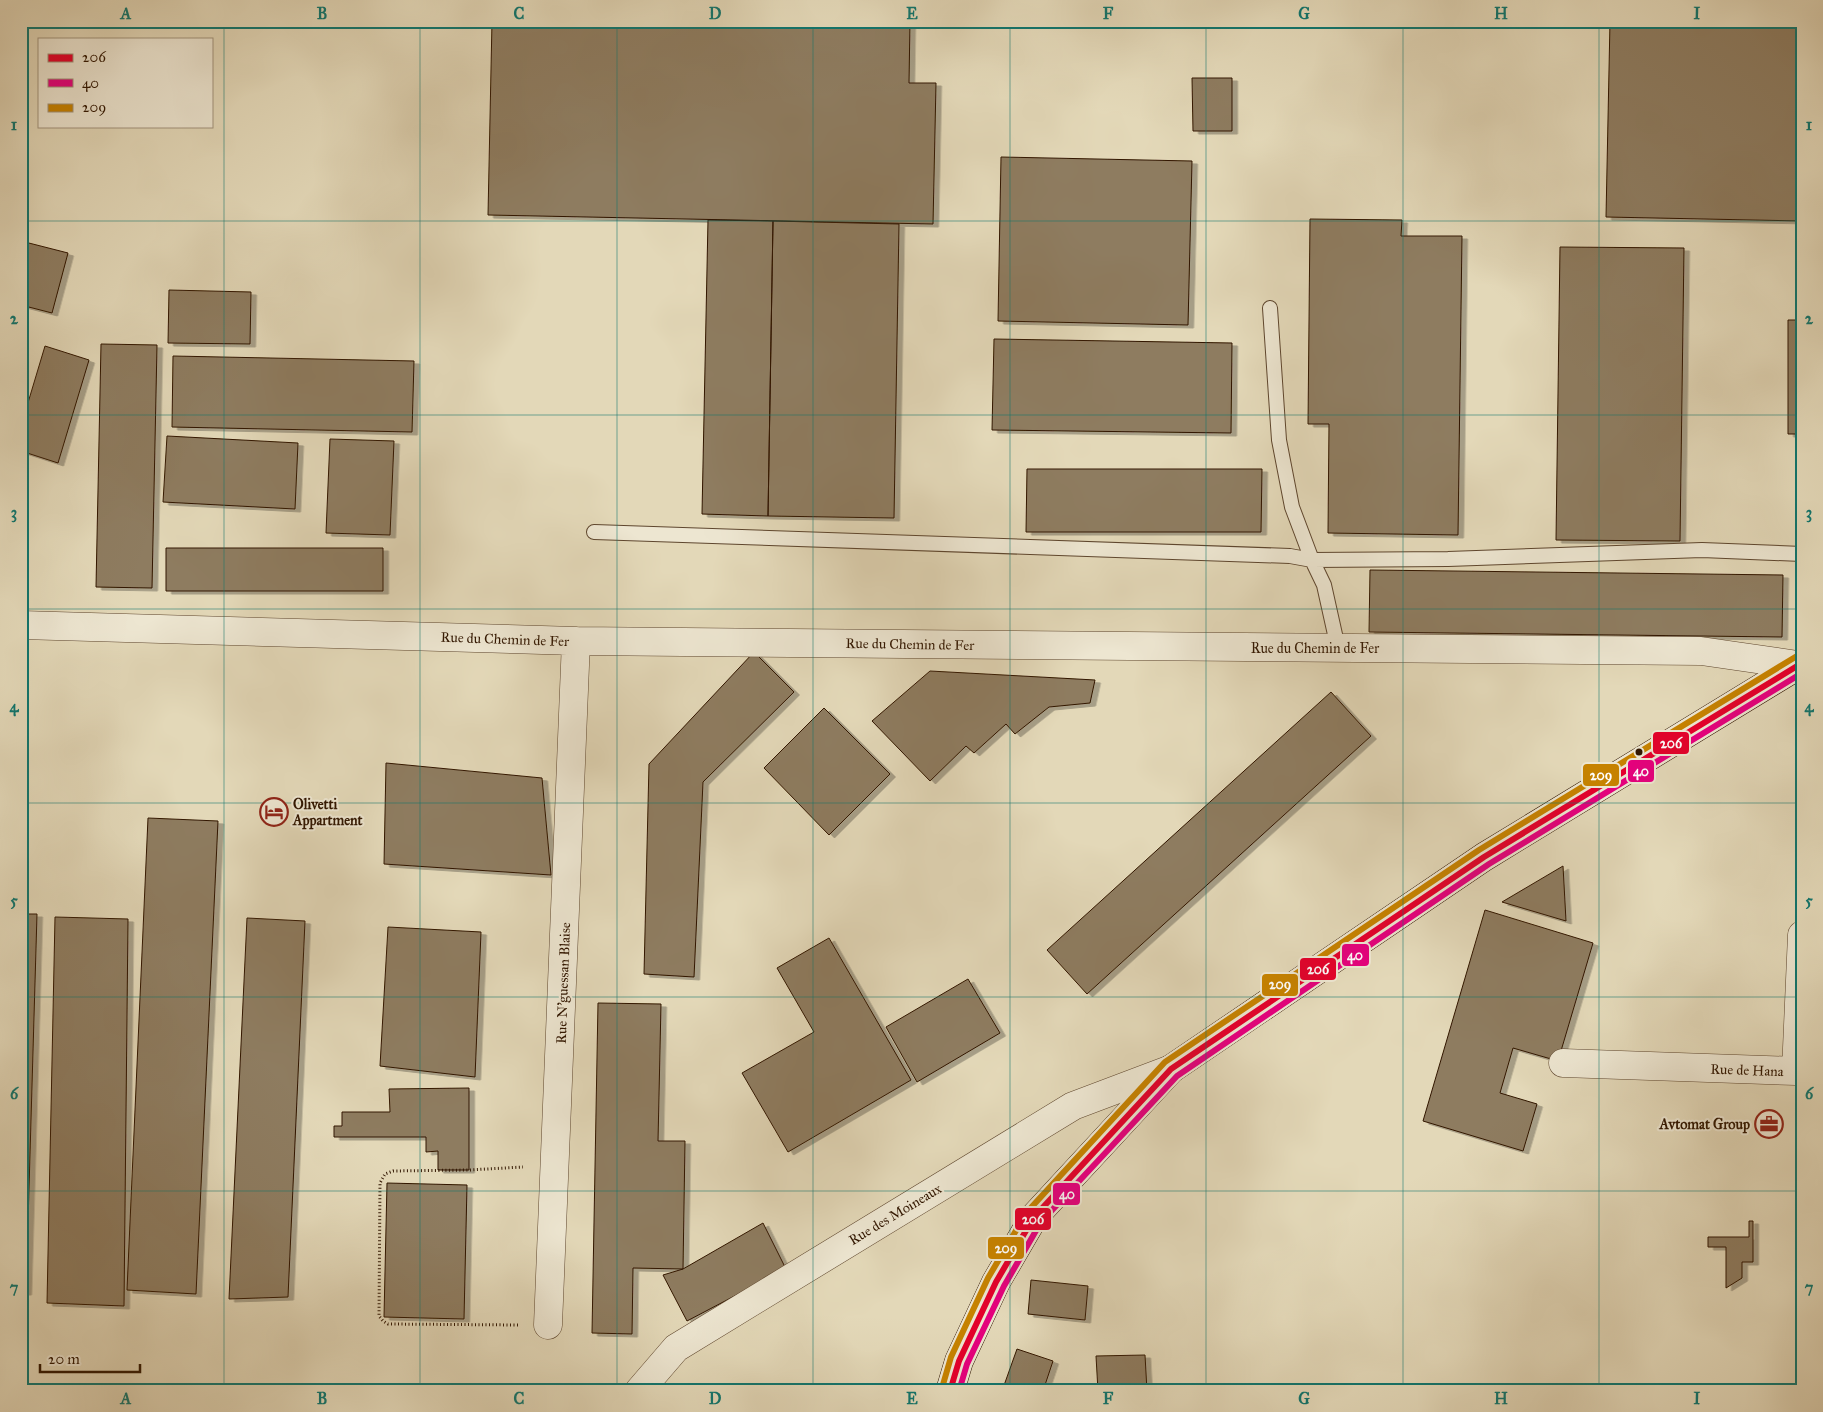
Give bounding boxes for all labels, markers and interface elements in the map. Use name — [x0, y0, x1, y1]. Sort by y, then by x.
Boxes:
text: A — [120, 4, 132, 23]
text: B — [317, 4, 327, 23]
text: C — [514, 4, 525, 23]
text: D — [709, 4, 722, 23]
text: E — [906, 4, 918, 23]
text: F — [1103, 4, 1114, 23]
text: G — [1298, 4, 1310, 23]
text: H — [1494, 4, 1508, 23]
text: I — [1694, 4, 1701, 23]
legend — [38, 38, 212, 128]
text: 206 — [82, 48, 107, 66]
text: 40 — [82, 74, 99, 92]
text: 209 — [82, 98, 106, 116]
text: 1 — [11, 115, 18, 134]
text: 1 — [1806, 115, 1813, 134]
text: 2 — [10, 309, 19, 328]
text: 2 — [1805, 309, 1814, 328]
text: 3 — [11, 503, 17, 523]
text: 3 — [1806, 503, 1812, 523]
street label: Rue du Chemin de Fer — [440, 629, 570, 650]
street label: Rue du Chemin de Fer — [846, 635, 975, 654]
street label: Rue du Chemin de Fer — [1251, 640, 1380, 657]
text: 4 — [10, 697, 20, 717]
text: 4 — [1805, 697, 1815, 717]
line badge: 206 — [1652, 731, 1690, 755]
text: 206 — [1660, 735, 1683, 752]
unlabelled marker — [1634, 747, 1644, 757]
line badge: 40 — [1627, 759, 1655, 783]
line badge: 209 — [1582, 763, 1620, 787]
text: 40 — [1633, 763, 1649, 781]
text: 209 — [1590, 767, 1612, 785]
place label: Olivetti Appartment — [292, 796, 363, 830]
hotel icon: Olivetti Appartment — [259, 797, 289, 827]
text: 5 — [10, 891, 18, 910]
text: 5 — [1805, 891, 1813, 910]
street label: Rue N'guessan Blaise — [553, 922, 574, 1044]
line badge: 40 — [1341, 943, 1370, 967]
text: 40 — [1347, 947, 1363, 965]
line badge: 206 — [1299, 957, 1337, 981]
text: 206 — [1307, 961, 1330, 978]
line badge: 209 — [1261, 973, 1299, 997]
text: 209 — [1269, 976, 1291, 994]
street label: Rue de Hana — [1710, 1061, 1784, 1080]
text: 6 — [10, 1084, 19, 1103]
text: 6 — [1805, 1084, 1814, 1103]
office icon: Avtomat Group — [1754, 1109, 1784, 1139]
place label: Avtomat Group — [1659, 1116, 1750, 1134]
street label: Rue des Moineaux — [846, 1180, 945, 1249]
line badge: 40 — [1052, 1182, 1081, 1206]
text: 40 — [1059, 1186, 1075, 1204]
line badge: 206 — [1014, 1207, 1052, 1231]
text: 206 — [1022, 1211, 1045, 1228]
line badge: 209 — [987, 1236, 1025, 1260]
text: 209 — [995, 1240, 1017, 1258]
text: 7 — [10, 1278, 19, 1297]
text: 7 — [1805, 1278, 1814, 1297]
scale bar — [40, 1342, 140, 1374]
text: 20 m — [48, 1350, 80, 1368]
text: A — [120, 1389, 132, 1408]
text: B — [317, 1389, 327, 1408]
text: C — [514, 1389, 525, 1408]
text: D — [709, 1389, 722, 1408]
text: E — [906, 1389, 918, 1408]
text: F — [1103, 1389, 1114, 1408]
text: G — [1298, 1389, 1310, 1408]
text: H — [1494, 1389, 1508, 1408]
text: I — [1694, 1389, 1701, 1408]

